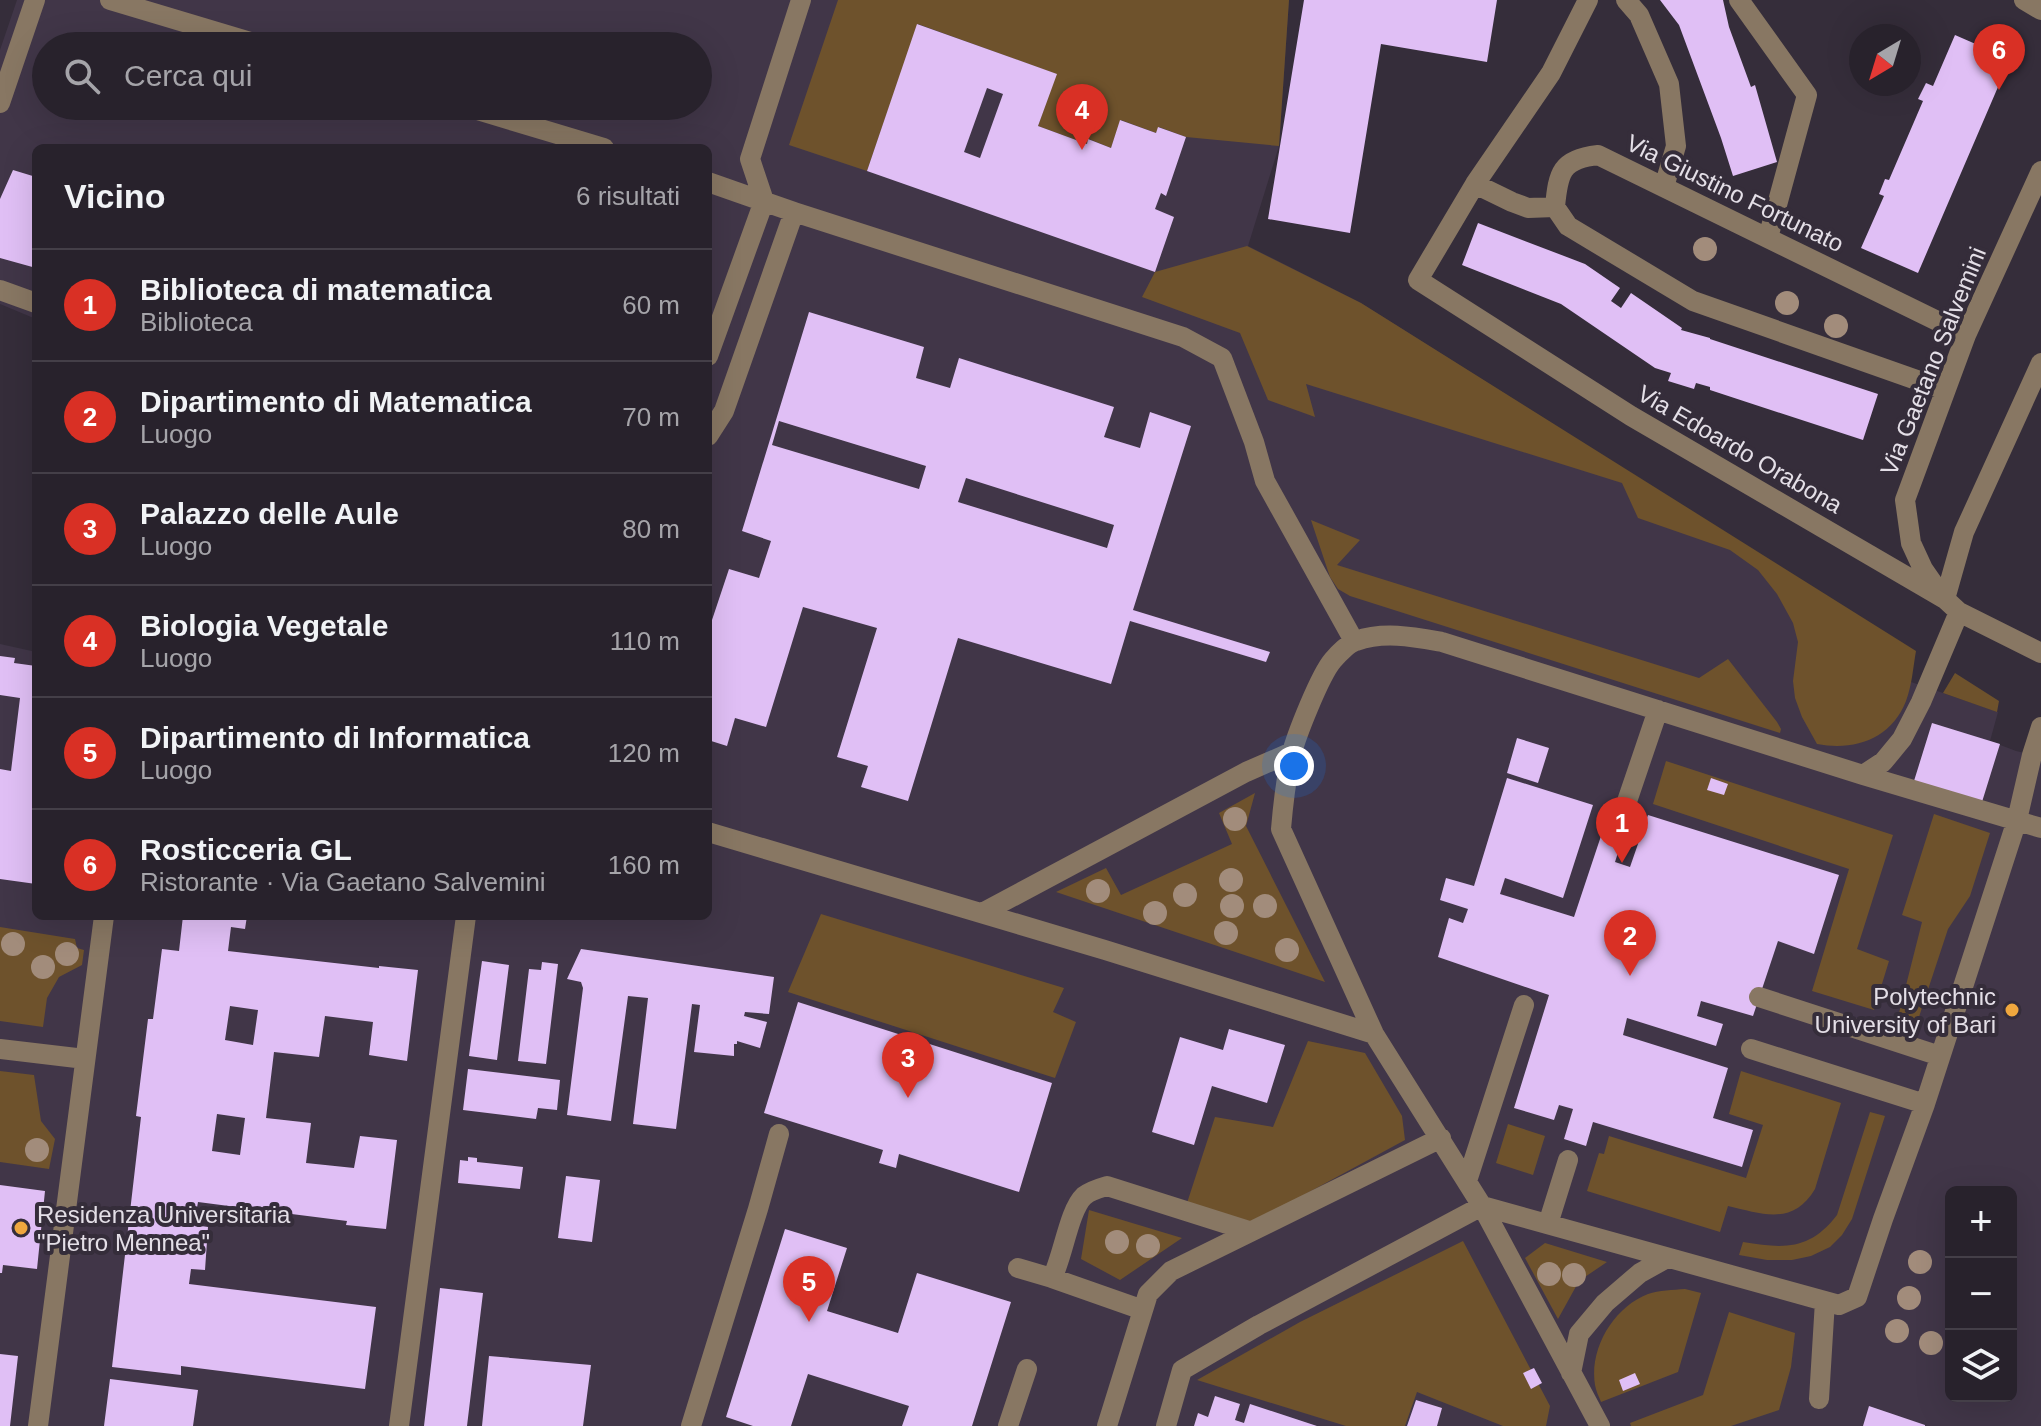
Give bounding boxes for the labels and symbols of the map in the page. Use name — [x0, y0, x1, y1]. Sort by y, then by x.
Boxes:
north arrow — [1849, 24, 1921, 96]
pin: 6 — [1973, 24, 2025, 90]
pin: 4 — [1056, 84, 1108, 150]
street label: Via Giustino Fortunato — [1622, 129, 1848, 257]
street label: Via Gaetano Salvemini — [1875, 243, 1991, 479]
street label: Via Edoardo Orabona — [1633, 379, 1848, 519]
your location — [1274, 746, 1314, 786]
pin: 1 — [1596, 797, 1648, 863]
pin: 2 — [1604, 910, 1656, 976]
place label: Polytechnic University of Bari — [1815, 983, 1996, 1038]
marker: Polytechnic University of Bari — [2003, 1001, 2021, 1019]
pin: 3 — [882, 1032, 934, 1098]
place label: Residenza Universitaria "Pietro Mennea" — [37, 1201, 291, 1256]
marker: Residenza Universitaria "Pietro Mennea" — [12, 1219, 30, 1237]
pin: 5 — [783, 1256, 835, 1322]

